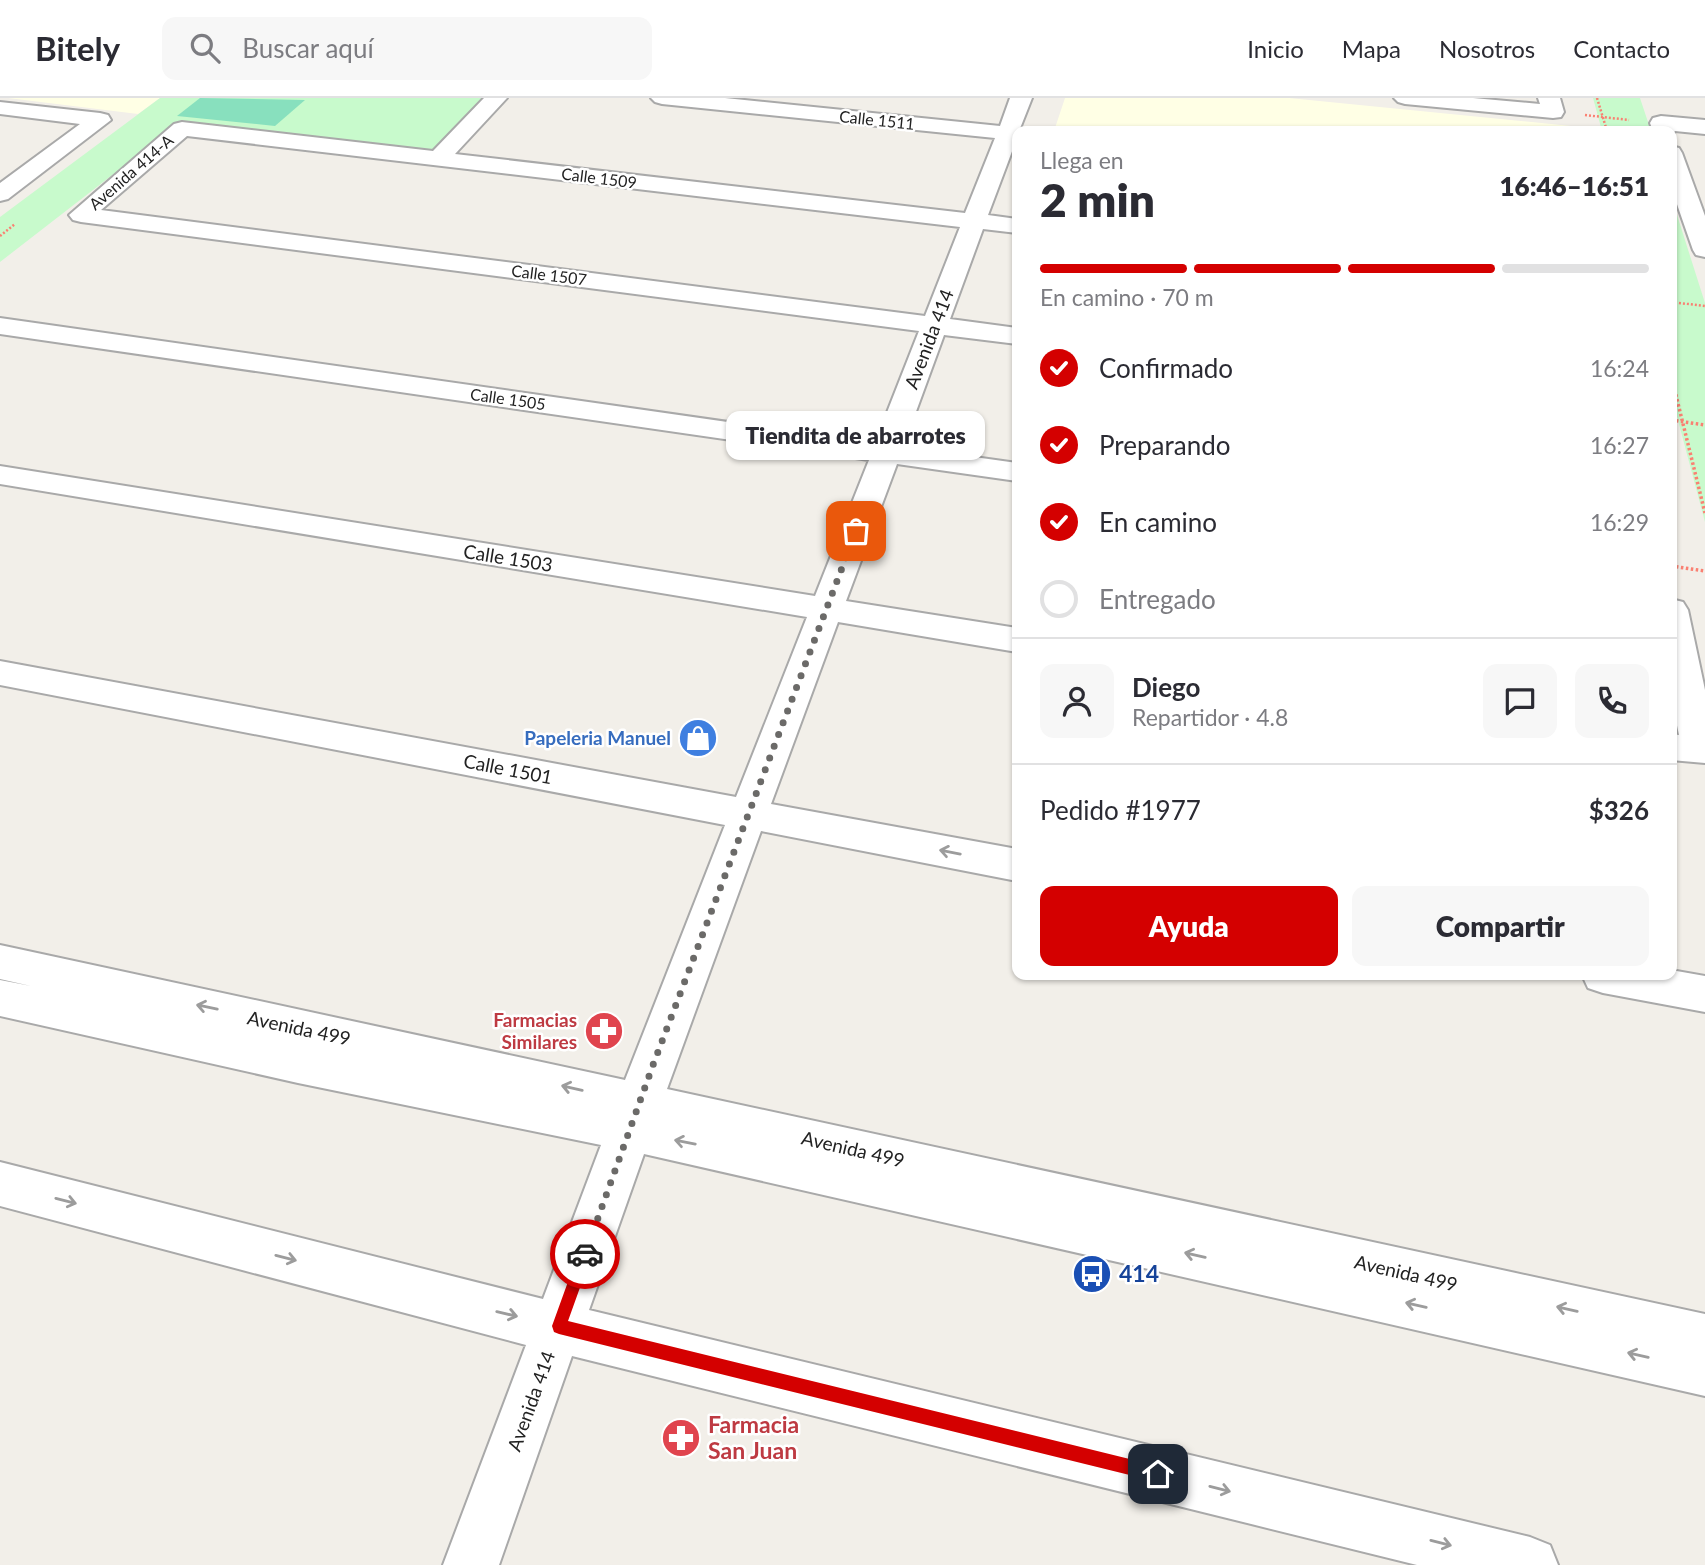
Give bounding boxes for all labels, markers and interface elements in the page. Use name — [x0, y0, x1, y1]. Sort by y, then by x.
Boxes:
search box — [162, 17, 652, 80]
text: Bitely — [35, 28, 120, 68]
icon: search — [186, 29, 224, 67]
text: Buscar aquí — [242, 32, 374, 64]
text: Inicio — [1247, 34, 1304, 63]
text: Mapa — [1342, 34, 1401, 63]
text: Nosotros — [1439, 34, 1535, 63]
text: Contacto — [1573, 34, 1670, 63]
street label: Calle 1511 — [838, 106, 916, 133]
street label: Avenida 414-A — [85, 130, 177, 213]
text: Llega en — [1040, 146, 1124, 174]
street label: Calle 1509 — [560, 163, 638, 192]
text: 16:46–16:51 — [1499, 170, 1649, 202]
text: 2 min — [1040, 172, 1155, 227]
street label: Calle 1507 — [510, 260, 588, 289]
text: En camino · 70 m — [1040, 283, 1214, 311]
street label: Avenida 414 — [899, 286, 958, 392]
icon: check — [1040, 349, 1078, 387]
text: Confirmado — [1099, 352, 1233, 384]
text: 16:24 — [1590, 354, 1649, 382]
street label: Calle 1505 — [469, 384, 547, 413]
callout: Tiendita de abarrotes — [726, 412, 986, 461]
text: Tiendita de abarrotes — [745, 421, 966, 449]
icon: check — [1040, 426, 1078, 464]
text: Preparando — [1099, 429, 1231, 461]
text: 16:27 — [1590, 431, 1649, 459]
pin — [826, 501, 886, 561]
icon: check — [1040, 503, 1078, 541]
text: En camino — [1099, 506, 1217, 538]
text: 16:29 — [1590, 508, 1649, 536]
icon: bag — [837, 512, 875, 550]
street label: Calle 1503 — [462, 539, 554, 576]
text: Entregado — [1099, 583, 1216, 615]
button: person — [1040, 664, 1114, 738]
button: chat — [1483, 664, 1557, 738]
button: phone — [1575, 664, 1649, 738]
text: Diego — [1132, 671, 1200, 703]
text: Repartidor · 4.8 — [1132, 703, 1288, 731]
shop icon: Papeleria Manuel — [677, 717, 719, 759]
place label: Papeleria Manuel — [524, 726, 671, 749]
street label: Calle 1501 — [462, 749, 555, 788]
text: Pedido #1977 — [1040, 794, 1201, 826]
text: $326 — [1589, 794, 1649, 826]
one-way arrow — [939, 845, 962, 858]
button: Ayuda — [1040, 886, 1338, 966]
button: Compartir — [1352, 886, 1649, 966]
one-way arrow — [196, 1000, 219, 1014]
street label: Avenida 499 — [245, 1005, 353, 1050]
place label: Farmacias Similares — [493, 1008, 577, 1053]
pharmacy icon: Farmacias Similares — [583, 1010, 625, 1052]
one-way arrow — [562, 1081, 584, 1094]
street label: Avenida 499 — [799, 1126, 907, 1172]
one-way arrow — [674, 1135, 697, 1148]
one-way arrow — [54, 1195, 77, 1208]
courier — [550, 1219, 620, 1289]
icon: car — [566, 1235, 604, 1273]
one-way arrow — [1184, 1248, 1206, 1261]
street label: Avenida 499 — [1352, 1250, 1460, 1296]
one-way arrow — [275, 1252, 297, 1265]
bus stop icon: 414 — [1071, 1253, 1113, 1295]
place label: 414 — [1119, 1259, 1159, 1287]
one-way arrow — [1406, 1298, 1428, 1311]
one-way arrow — [1556, 1301, 1579, 1315]
one-way arrow — [495, 1308, 518, 1322]
street label: Avenida 414 — [502, 1348, 559, 1454]
one-way arrow — [1627, 1348, 1650, 1361]
place label: Farmacia San Juan — [708, 1410, 799, 1464]
pharmacy icon: Farmacia San Juan — [660, 1417, 702, 1459]
pin — [1128, 1444, 1188, 1504]
icon: home — [1139, 1455, 1177, 1493]
one-way arrow — [1208, 1483, 1231, 1496]
one-way arrow — [1429, 1537, 1452, 1550]

